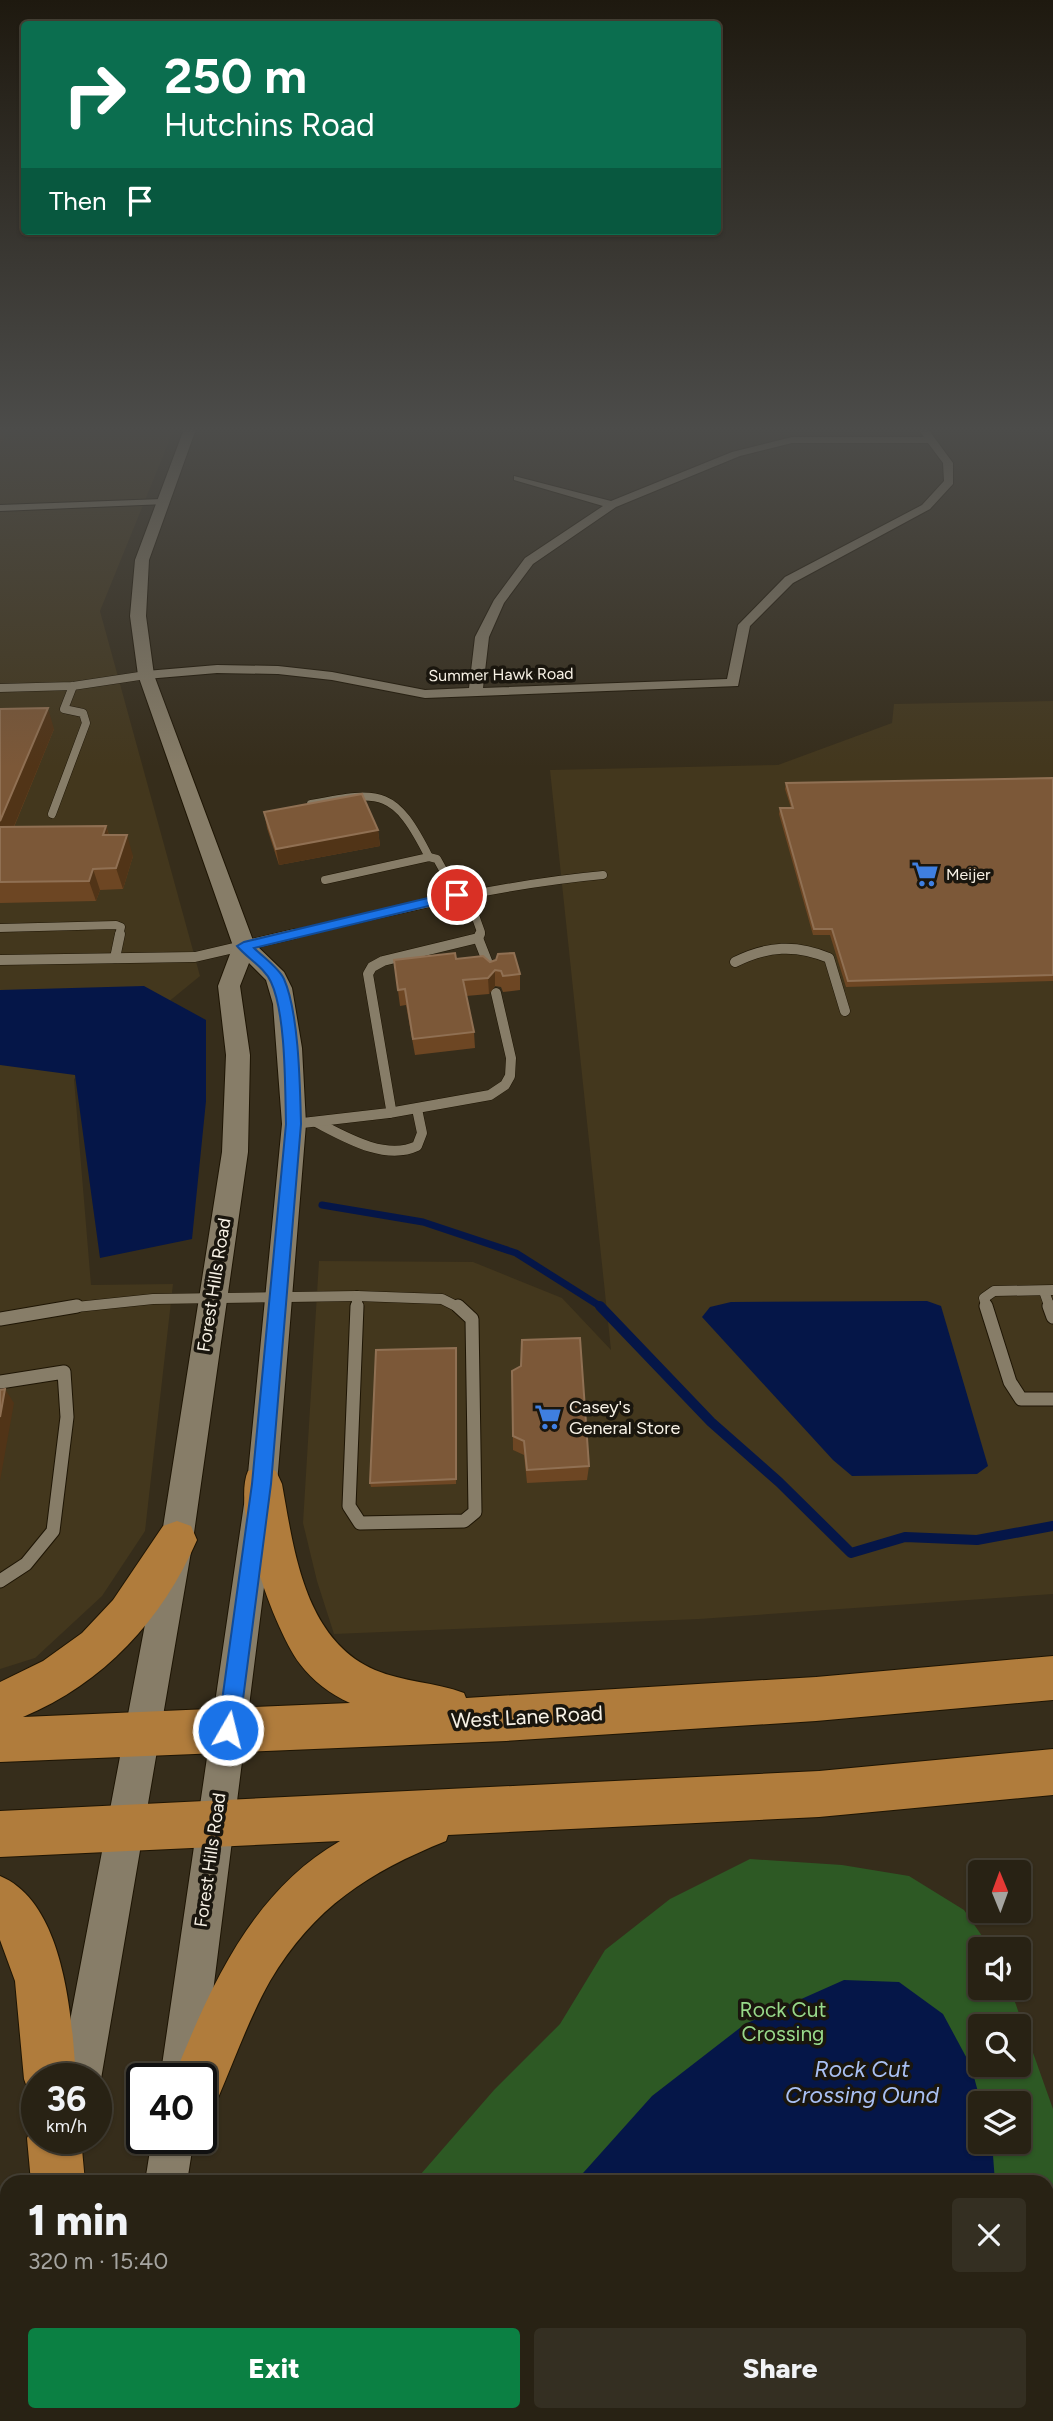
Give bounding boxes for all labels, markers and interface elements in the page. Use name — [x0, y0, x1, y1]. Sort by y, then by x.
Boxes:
text: 250 m — [164, 46, 307, 105]
icon: right — [49, 49, 140, 140]
text: Hutchins Road — [164, 106, 375, 144]
icon: arrive — [121, 182, 159, 220]
text: Then — [49, 185, 107, 217]
street label: Summer Hawk Road — [428, 664, 574, 685]
supermarket icon: Meijer — [910, 859, 940, 889]
pin — [427, 865, 487, 925]
place label: Meijer — [946, 865, 991, 884]
icon: arrive — [438, 876, 476, 914]
street label: Forest Hills Road — [193, 1216, 235, 1354]
place label: Casey's General Store — [569, 1396, 680, 1439]
supermarket icon: Casey's General Store — [533, 1402, 563, 1432]
position arrow — [191, 1693, 265, 1767]
street label: West Lane Road — [450, 1700, 604, 1733]
street label: Forest Hills Road — [190, 1791, 230, 1929]
north arrow — [968, 1860, 1031, 1923]
map controls — [968, 1860, 1031, 2154]
button: sound — [968, 1937, 1031, 2000]
park label: Rock Cut Crossing — [740, 1997, 826, 2046]
button: search — [968, 2014, 1031, 2077]
water label: Rock Cut Crossing Ound — [785, 2055, 939, 2109]
speed limit sign: 40 — [126, 2063, 217, 2154]
text: 36 — [47, 2078, 86, 2120]
button: layers — [968, 2091, 1031, 2154]
text: km/h — [46, 2115, 87, 2137]
text: 1 min — [28, 2195, 128, 2246]
button: close — [952, 2198, 1026, 2272]
text: 320 m · 15:40 — [28, 2247, 168, 2275]
button: Exit — [28, 2328, 520, 2408]
button: Share — [534, 2328, 1026, 2408]

